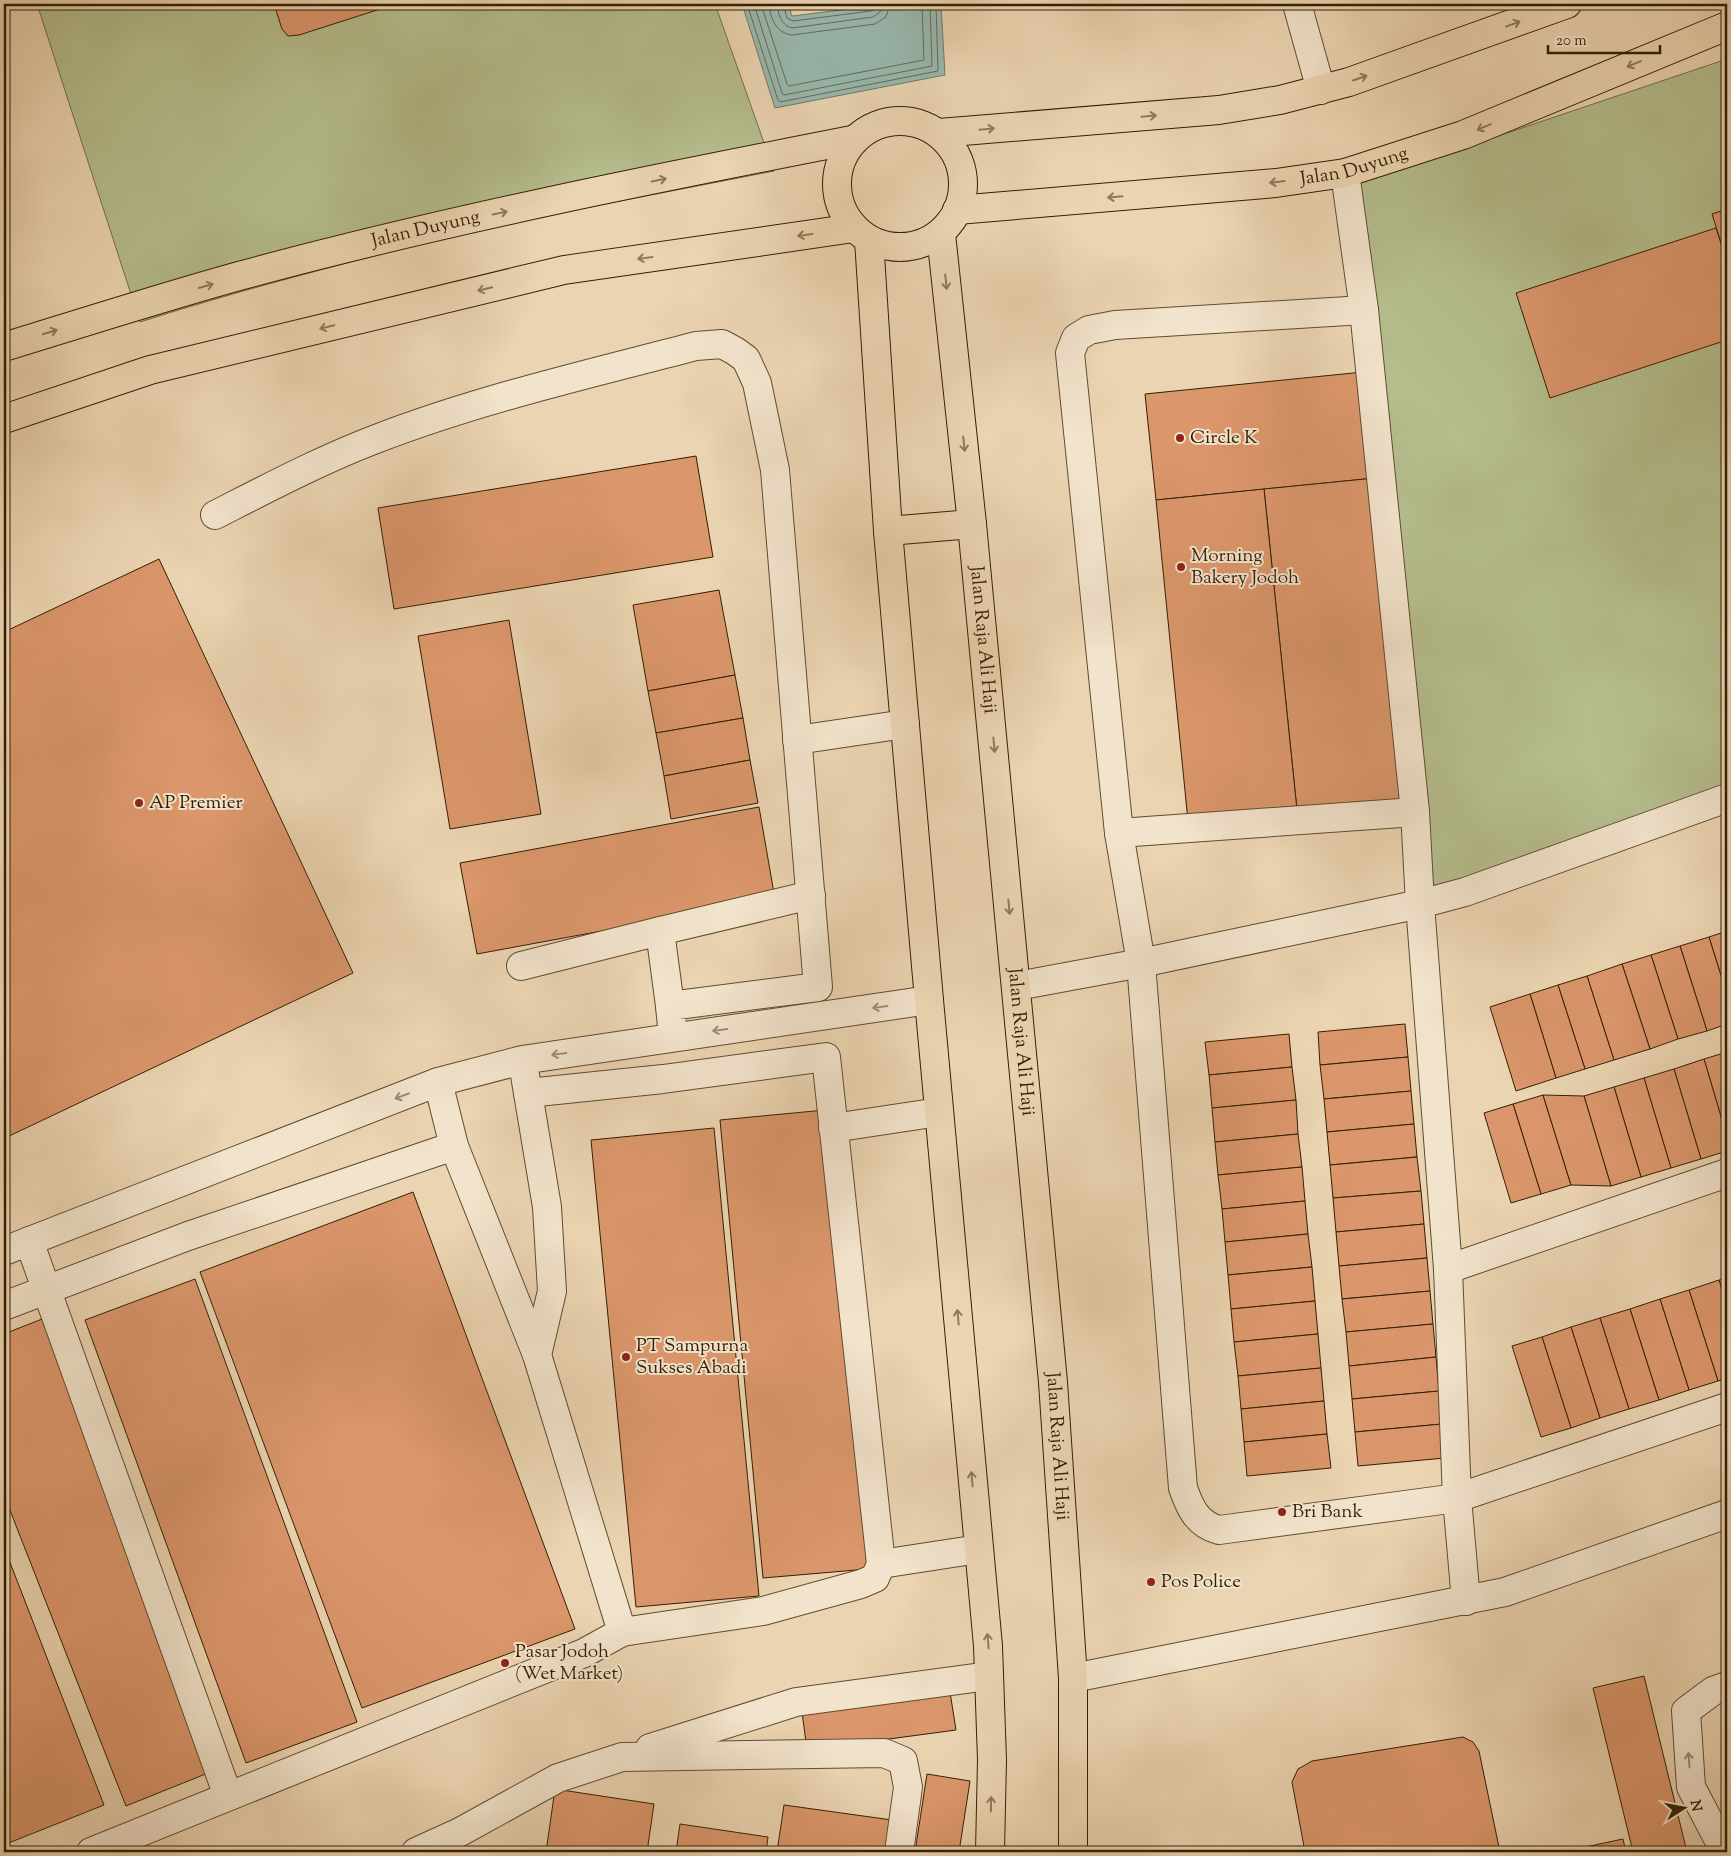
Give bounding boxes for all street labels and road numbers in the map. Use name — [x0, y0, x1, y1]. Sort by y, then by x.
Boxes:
street label: Jalan Duyung — [1297, 140, 1411, 193]
street label: Jalan Duyung — [368, 204, 482, 255]
street label: Jalan Raja Ali Haji — [962, 564, 1003, 715]
street label: Jalan Raja Ali Haji — [1000, 966, 1041, 1117]
street label: Jalan Raja Ali Haji — [1039, 1370, 1076, 1521]

